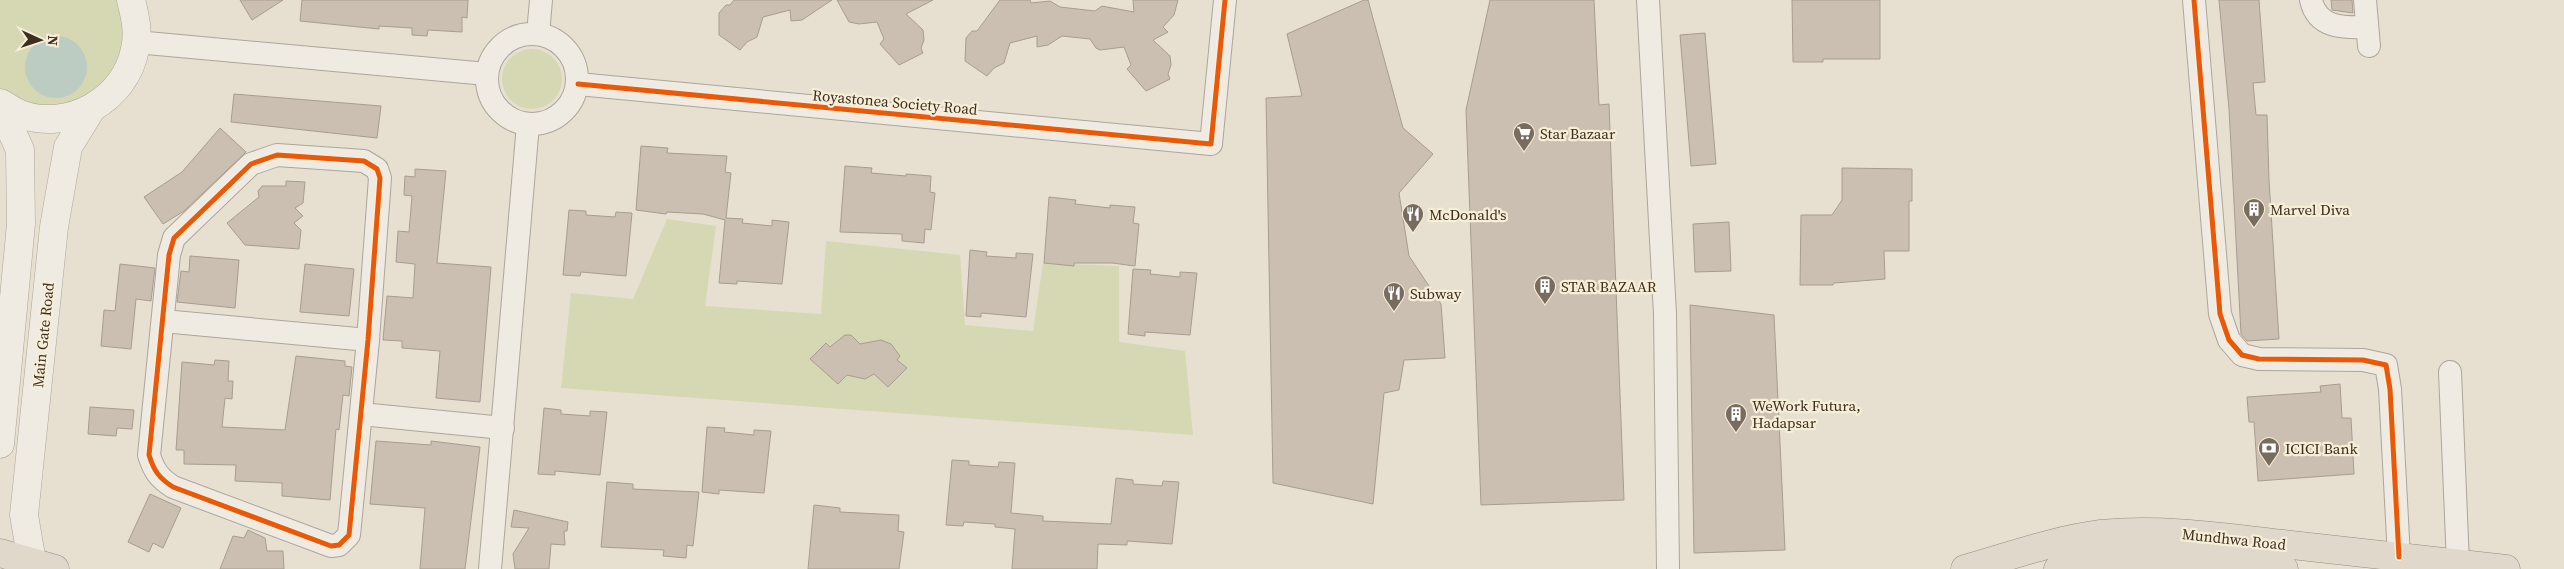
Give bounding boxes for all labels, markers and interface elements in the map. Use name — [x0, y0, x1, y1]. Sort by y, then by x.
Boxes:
north arrow — [15, 15, 65, 65]
text: N — [43, 35, 63, 46]
street label: Royastonea Society Road — [812, 84, 979, 120]
supermarket icon: Star Bazaar — [1512, 121, 1536, 152]
place label: Star Bazaar — [1540, 123, 1616, 144]
building icon: Marvel Diva — [2242, 197, 2266, 228]
place label: Marvel Diva — [2270, 199, 2350, 220]
restaurant icon: McDonald's — [1401, 202, 1425, 233]
place label: McDonald's — [1429, 204, 1506, 225]
building icon: STAR BAZAAR — [1533, 274, 1557, 305]
place label: STAR BAZAAR — [1561, 276, 1657, 297]
street label: Main Gate Road — [27, 281, 59, 389]
restaurant icon: Subway — [1382, 281, 1406, 312]
place label: Subway — [1410, 283, 1462, 304]
place label: WeWork Futura, Hadapsar — [1752, 395, 1861, 433]
building icon: WeWork Futura, Hadapsar — [1724, 402, 1748, 433]
bank icon: ICICI Bank — [2257, 436, 2281, 467]
place label: ICICI Bank — [2285, 438, 2358, 459]
street label: Mundhwa Road — [2181, 523, 2288, 555]

